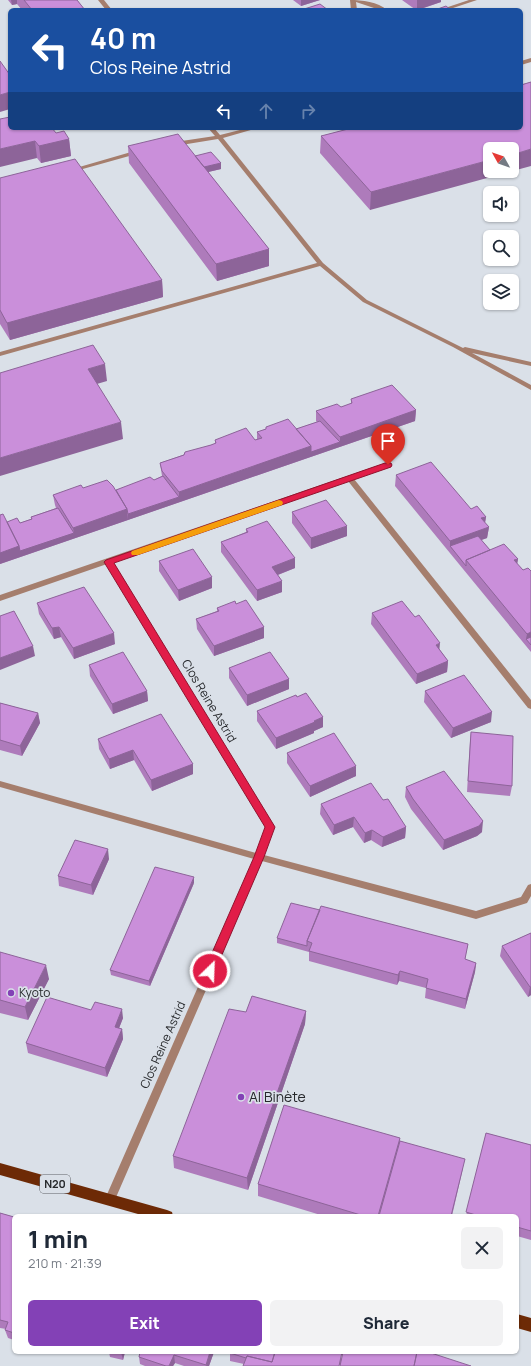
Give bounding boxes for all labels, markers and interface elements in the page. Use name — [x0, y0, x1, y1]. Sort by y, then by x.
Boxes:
text: 40 m — [90, 19, 156, 57]
icon: left — [24, 24, 76, 76]
text: Clos Reine Astrid — [90, 55, 231, 79]
icon: left — [213, 100, 235, 122]
icon: ahead — [255, 100, 277, 122]
icon: right — [297, 100, 319, 122]
north arrow — [483, 142, 519, 178]
map controls — [483, 142, 519, 310]
button: sound — [483, 186, 519, 222]
button: search — [483, 230, 519, 266]
button: layers — [483, 274, 519, 310]
pin — [371, 424, 405, 465]
icon: arrive — [377, 430, 399, 452]
street label: Clos Reine Astrid — [178, 656, 241, 745]
position arrow — [189, 950, 231, 992]
place label: Kyoto — [19, 984, 50, 1001]
marker: Kyoto — [6, 988, 16, 998]
street label: Clos Reine Astrid — [136, 998, 189, 1091]
place label: Al Binète — [249, 1087, 306, 1106]
marker: Al Binète — [236, 1092, 246, 1102]
road number: N20 — [40, 1175, 70, 1193]
text: 1 min — [28, 1222, 88, 1255]
button: close — [461, 1227, 503, 1269]
text: 210 m · 21:39 — [28, 1254, 102, 1272]
button: Exit — [28, 1300, 262, 1346]
button: Share — [270, 1300, 503, 1346]

